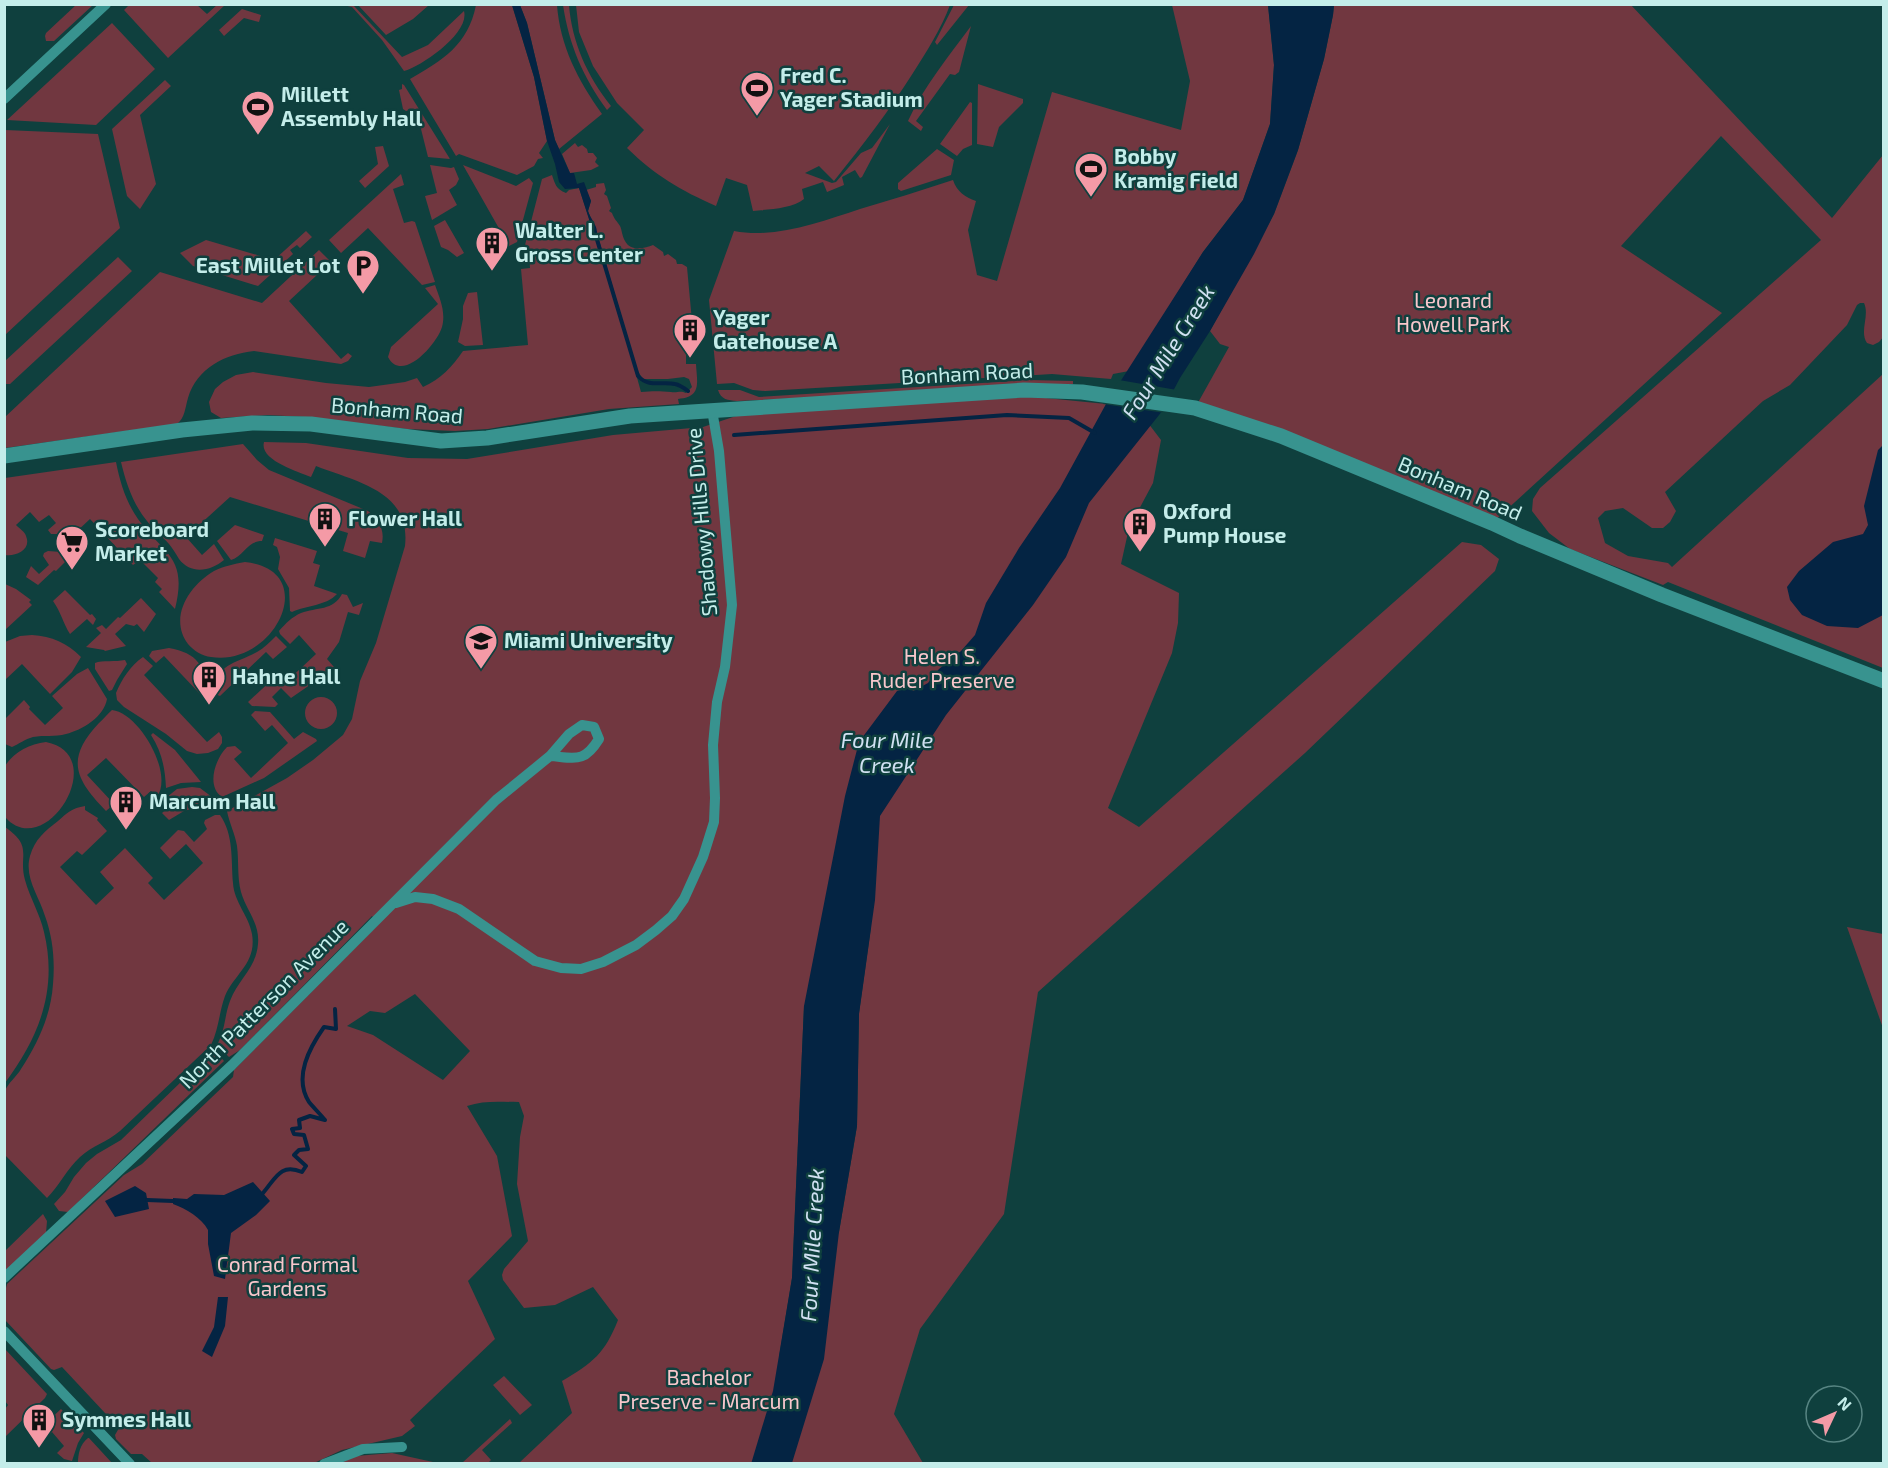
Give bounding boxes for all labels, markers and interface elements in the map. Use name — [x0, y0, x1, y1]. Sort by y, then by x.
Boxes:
place label: Fred C. Yager Stadium — [780, 62, 923, 111]
sports icon: Fred C. Yager Stadium — [739, 70, 775, 117]
place label: Millett Assembly Hall — [281, 81, 423, 131]
sports icon: Millett Assembly Hall — [240, 89, 276, 136]
place label: Bobby Kramig Field — [1114, 143, 1238, 192]
sports icon: Bobby Kramig Field — [1073, 151, 1109, 198]
place label: Walter L. Gross Center — [515, 217, 643, 266]
building icon: Walter L. Gross Center — [474, 225, 510, 272]
parking icon: East Millet Lot — [345, 248, 381, 295]
place label: East Millet Lot — [196, 252, 340, 277]
water label: Four Mile Creek — [1115, 279, 1219, 423]
park label: Leonard Howell Park — [1396, 287, 1510, 336]
place label: Yager Gatehouse A — [713, 304, 838, 353]
building icon: Yager Gatehouse A — [672, 312, 708, 359]
street label: Bonham Road — [900, 357, 1034, 388]
street label: Bonham Road — [330, 391, 464, 428]
street label: Shadowy Hills Drive — [680, 427, 721, 617]
street label: Bonham Road — [1395, 450, 1526, 525]
place label: Oxford Pump House — [1163, 498, 1287, 547]
building icon: Flower Hall — [307, 501, 343, 548]
place label: Flower Hall — [348, 505, 462, 530]
building icon: Oxford Pump House — [1122, 506, 1158, 553]
place label: Scoreboard Market — [95, 516, 209, 565]
supermarket icon: Scoreboard Market — [54, 524, 90, 571]
school or university icon: Miami University — [463, 623, 499, 670]
place label: Miami University — [504, 627, 673, 653]
park label: Helen S. Ruder Preserve — [869, 643, 1015, 692]
building icon: Hahne Hall — [191, 659, 227, 706]
place label: Hahne Hall — [232, 663, 340, 688]
water label: Four Mile Creek — [841, 726, 933, 777]
building icon: Marcum Hall — [108, 784, 144, 831]
place label: Marcum Hall — [149, 788, 276, 813]
street label: North Patterson Avenue — [173, 913, 353, 1093]
water label: Four Mile Creek — [794, 1168, 828, 1322]
park label: Conrad Formal Gardens — [217, 1251, 358, 1300]
park label: Bachelor Preserve - Marcum — [618, 1364, 800, 1413]
north arrow — [1804, 1384, 1864, 1444]
text: N — [1834, 1392, 1856, 1414]
building icon: Symmes Hall — [21, 1402, 57, 1449]
place label: Symmes Hall — [62, 1406, 191, 1432]

